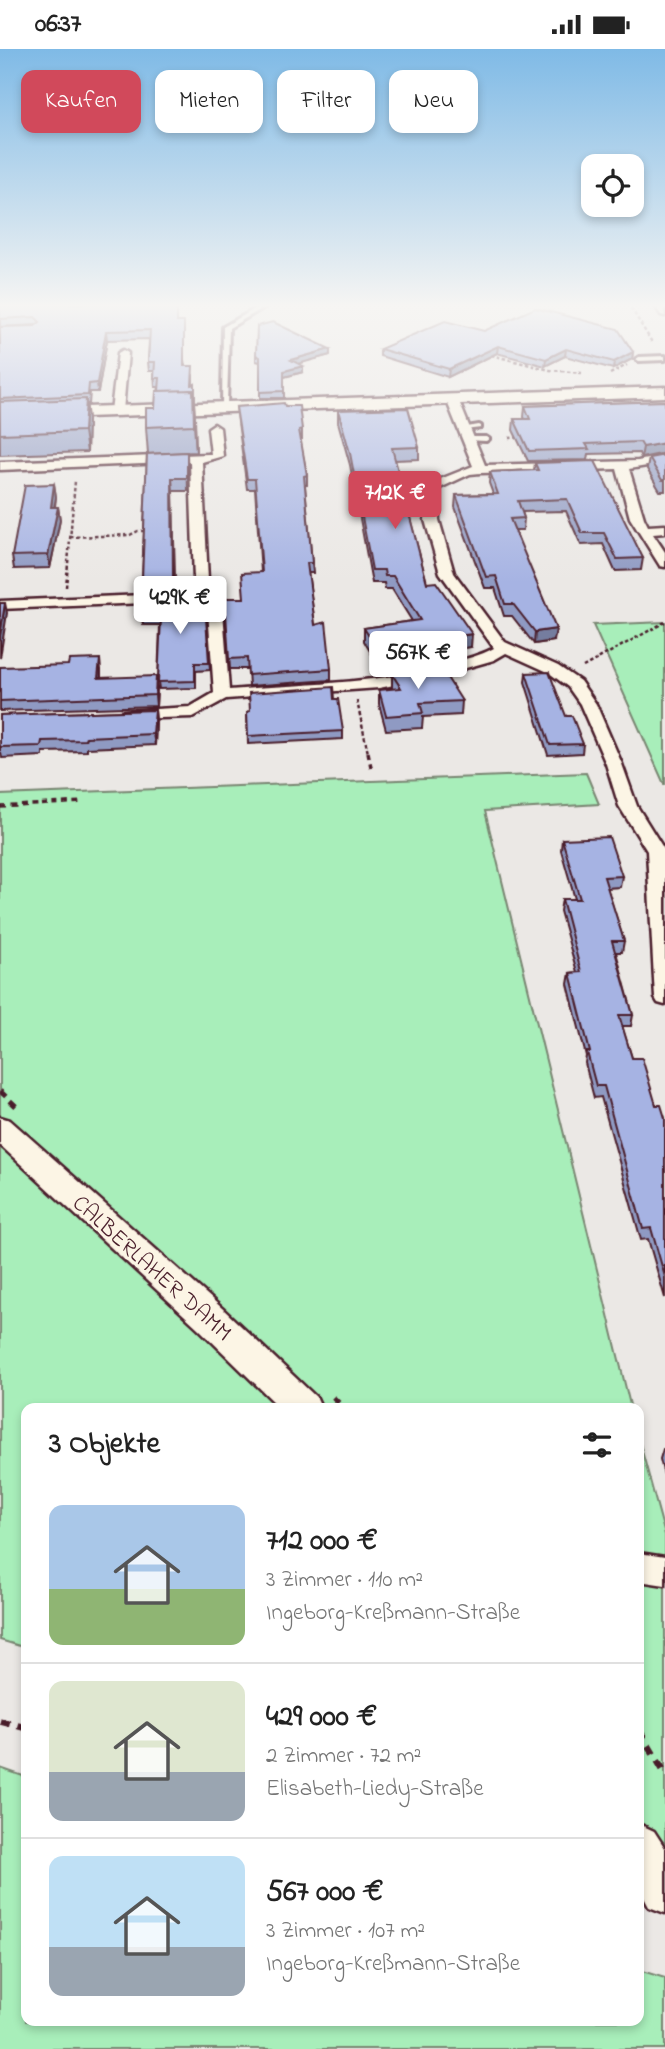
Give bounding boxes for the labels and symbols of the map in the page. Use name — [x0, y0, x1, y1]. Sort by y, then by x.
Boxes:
pin: 712K € — [338, 471, 452, 531]
pin: 429K € — [123, 577, 237, 636]
pin: 567K € — [361, 631, 475, 691]
street label: CALBERLAHER DAMM — [64, 1188, 238, 1350]

